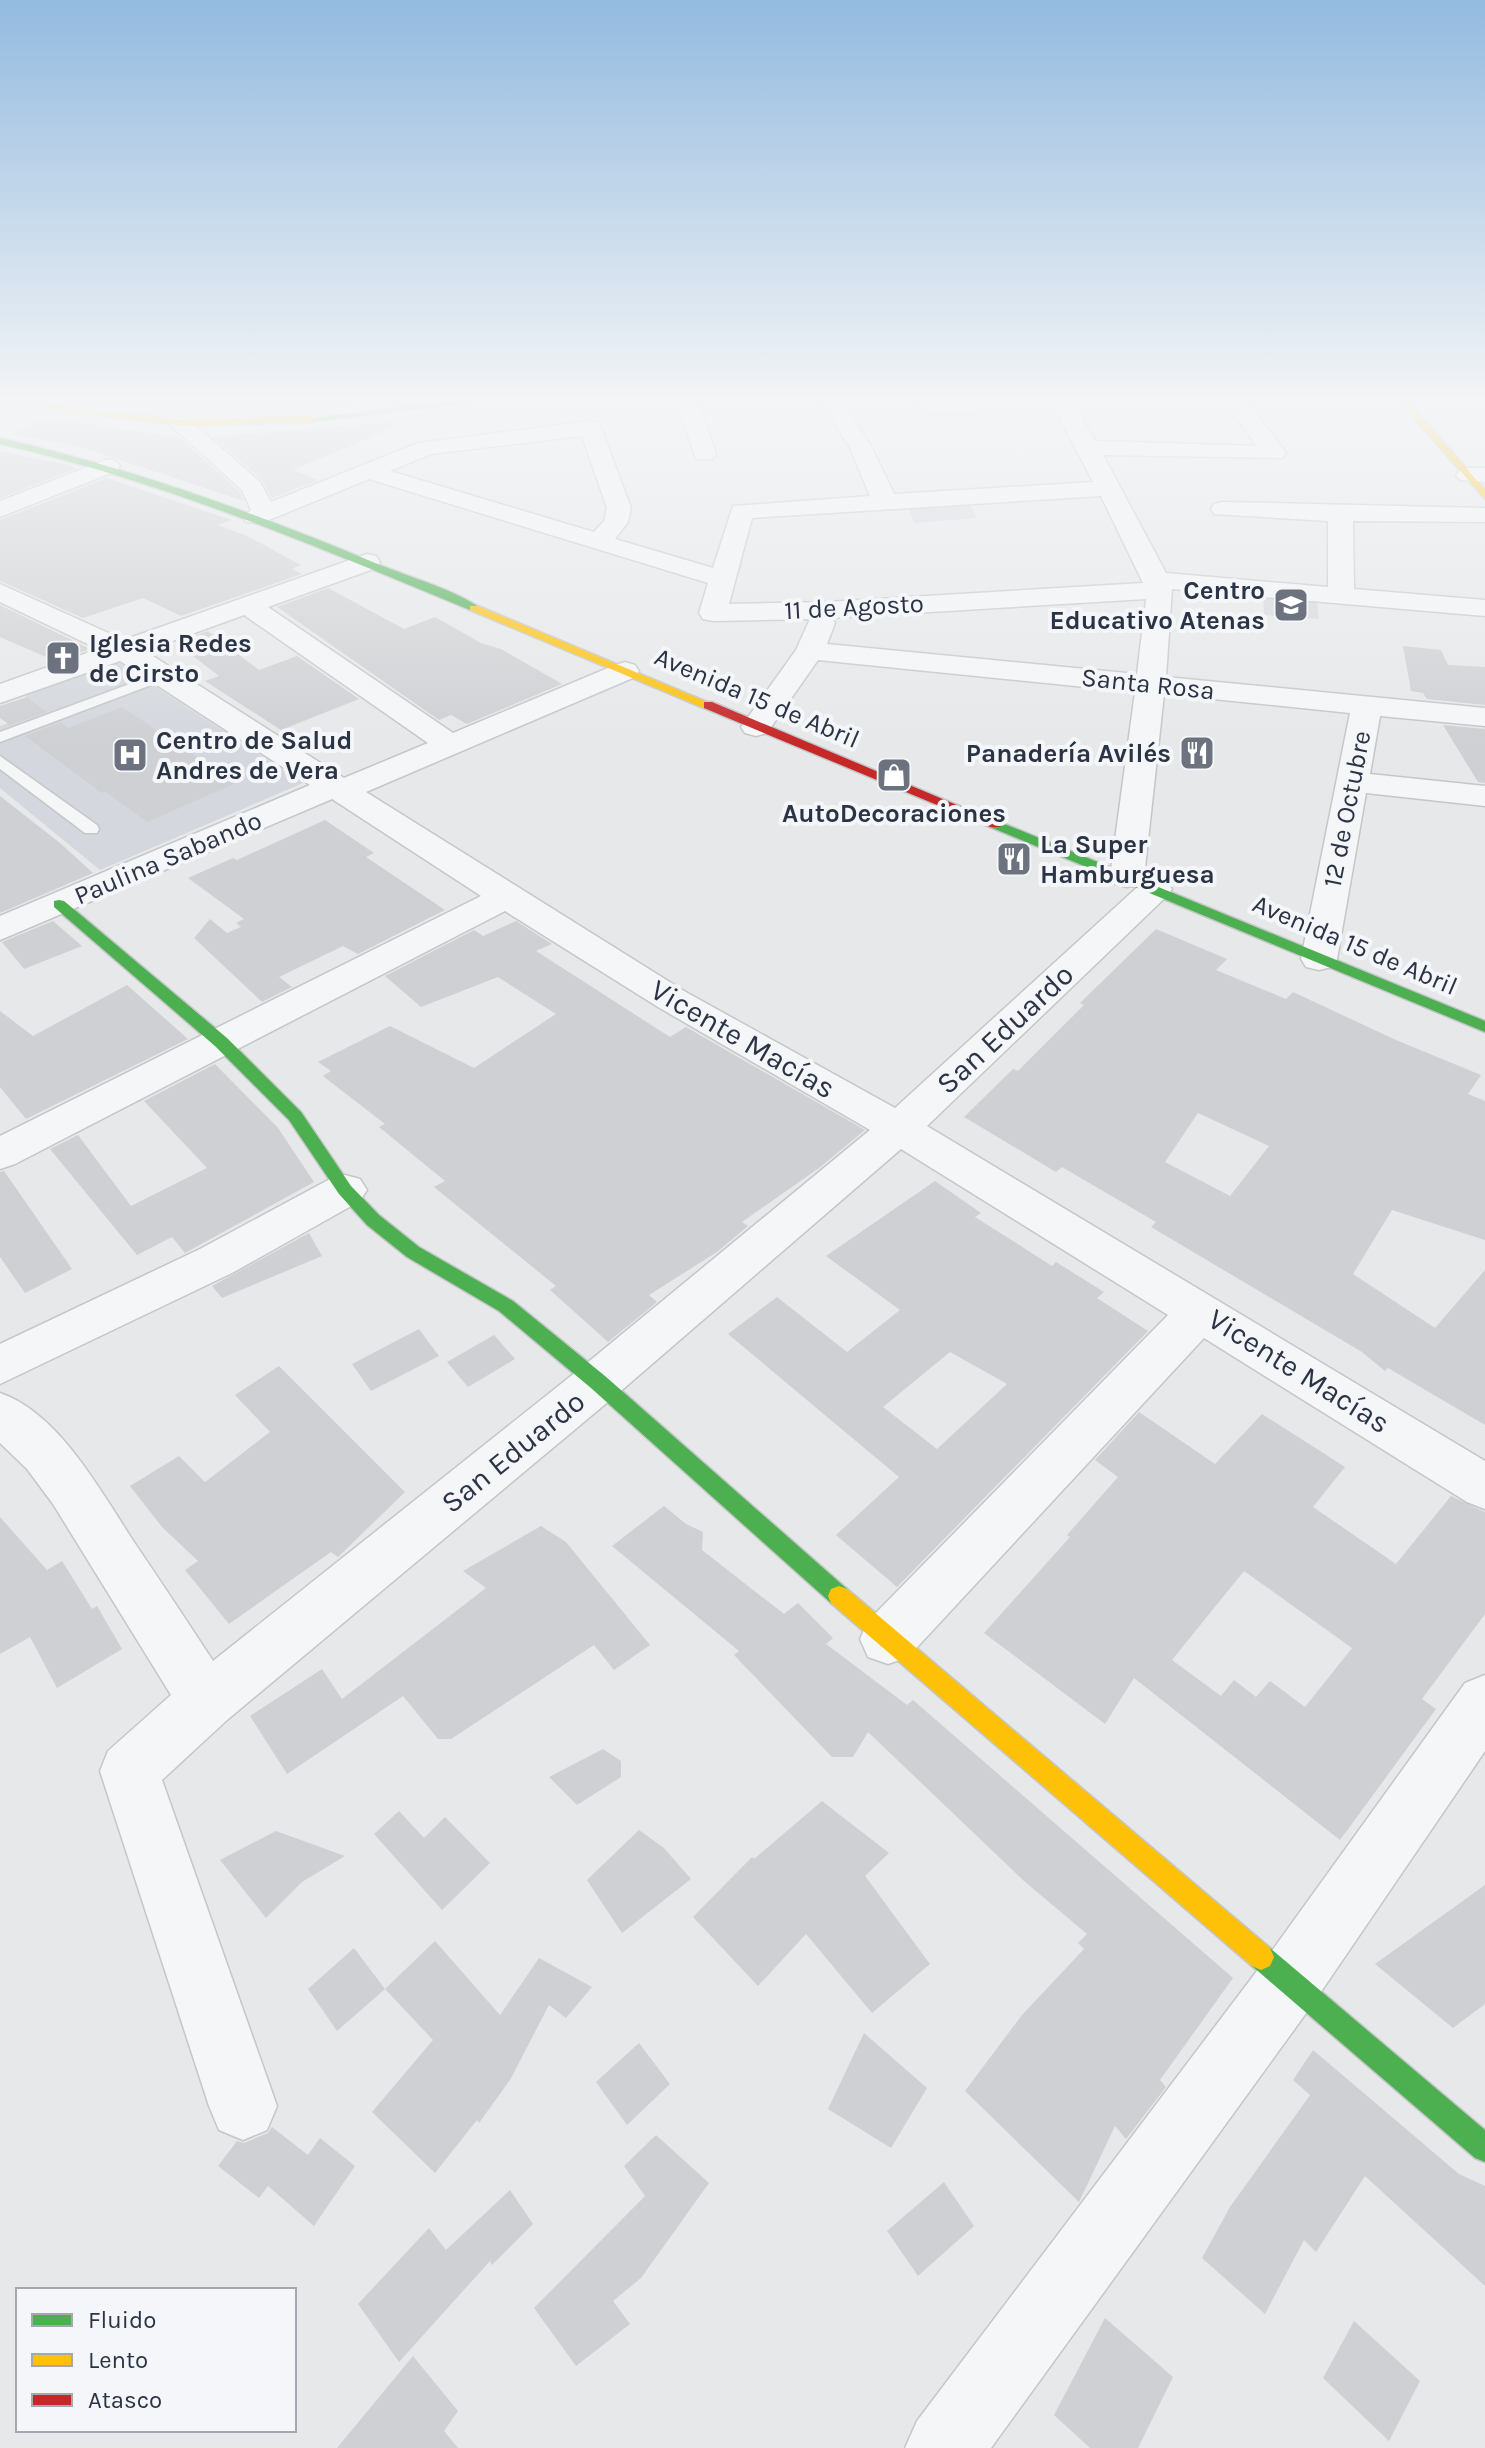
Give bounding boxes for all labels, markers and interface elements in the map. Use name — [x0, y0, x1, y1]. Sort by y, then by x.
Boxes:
place label: Centro Educativo Atenas — [1050, 575, 1265, 636]
school or university icon: Centro Educativo Atenas — [1272, 586, 1310, 624]
street label: 11 de Agosto — [783, 588, 925, 626]
place label: Iglesia Redes de Cirsto — [89, 628, 252, 689]
church icon: Iglesia Redes de Cirsto — [44, 639, 82, 677]
street label: Avenida 15 de Abril — [650, 641, 864, 755]
street label: Santa Rosa — [1080, 662, 1216, 706]
place label: Centro de Salud Andres de Vera — [156, 725, 353, 786]
street label: 12 de Octubre — [1317, 728, 1377, 890]
restaurant icon: Panadería Avilés — [1178, 734, 1216, 772]
hospital icon: Centro de Salud Andres de Vera — [111, 736, 149, 774]
place label: Panadería Avilés — [966, 738, 1171, 769]
shop icon: AutoDecoraciones — [875, 756, 913, 794]
place label: AutoDecoraciones — [782, 798, 1006, 829]
street label: Paulina Sabando — [70, 805, 266, 911]
place label: La Super Hamburguesa — [1040, 829, 1215, 890]
restaurant icon: La Super Hamburguesa — [995, 840, 1033, 878]
street label: Avenida 15 de Abril — [1248, 888, 1462, 1002]
street label: San Eduardo — [929, 956, 1081, 1102]
street label: Vicente Macías — [644, 972, 842, 1106]
street label: Vicente Macías — [1202, 1301, 1396, 1441]
street label: San Eduardo — [434, 1383, 592, 1521]
legend — [16, 2288, 296, 2432]
text: Fluido — [88, 2306, 156, 2334]
text: Lento — [88, 2346, 148, 2374]
text: Atasco — [88, 2386, 162, 2414]

